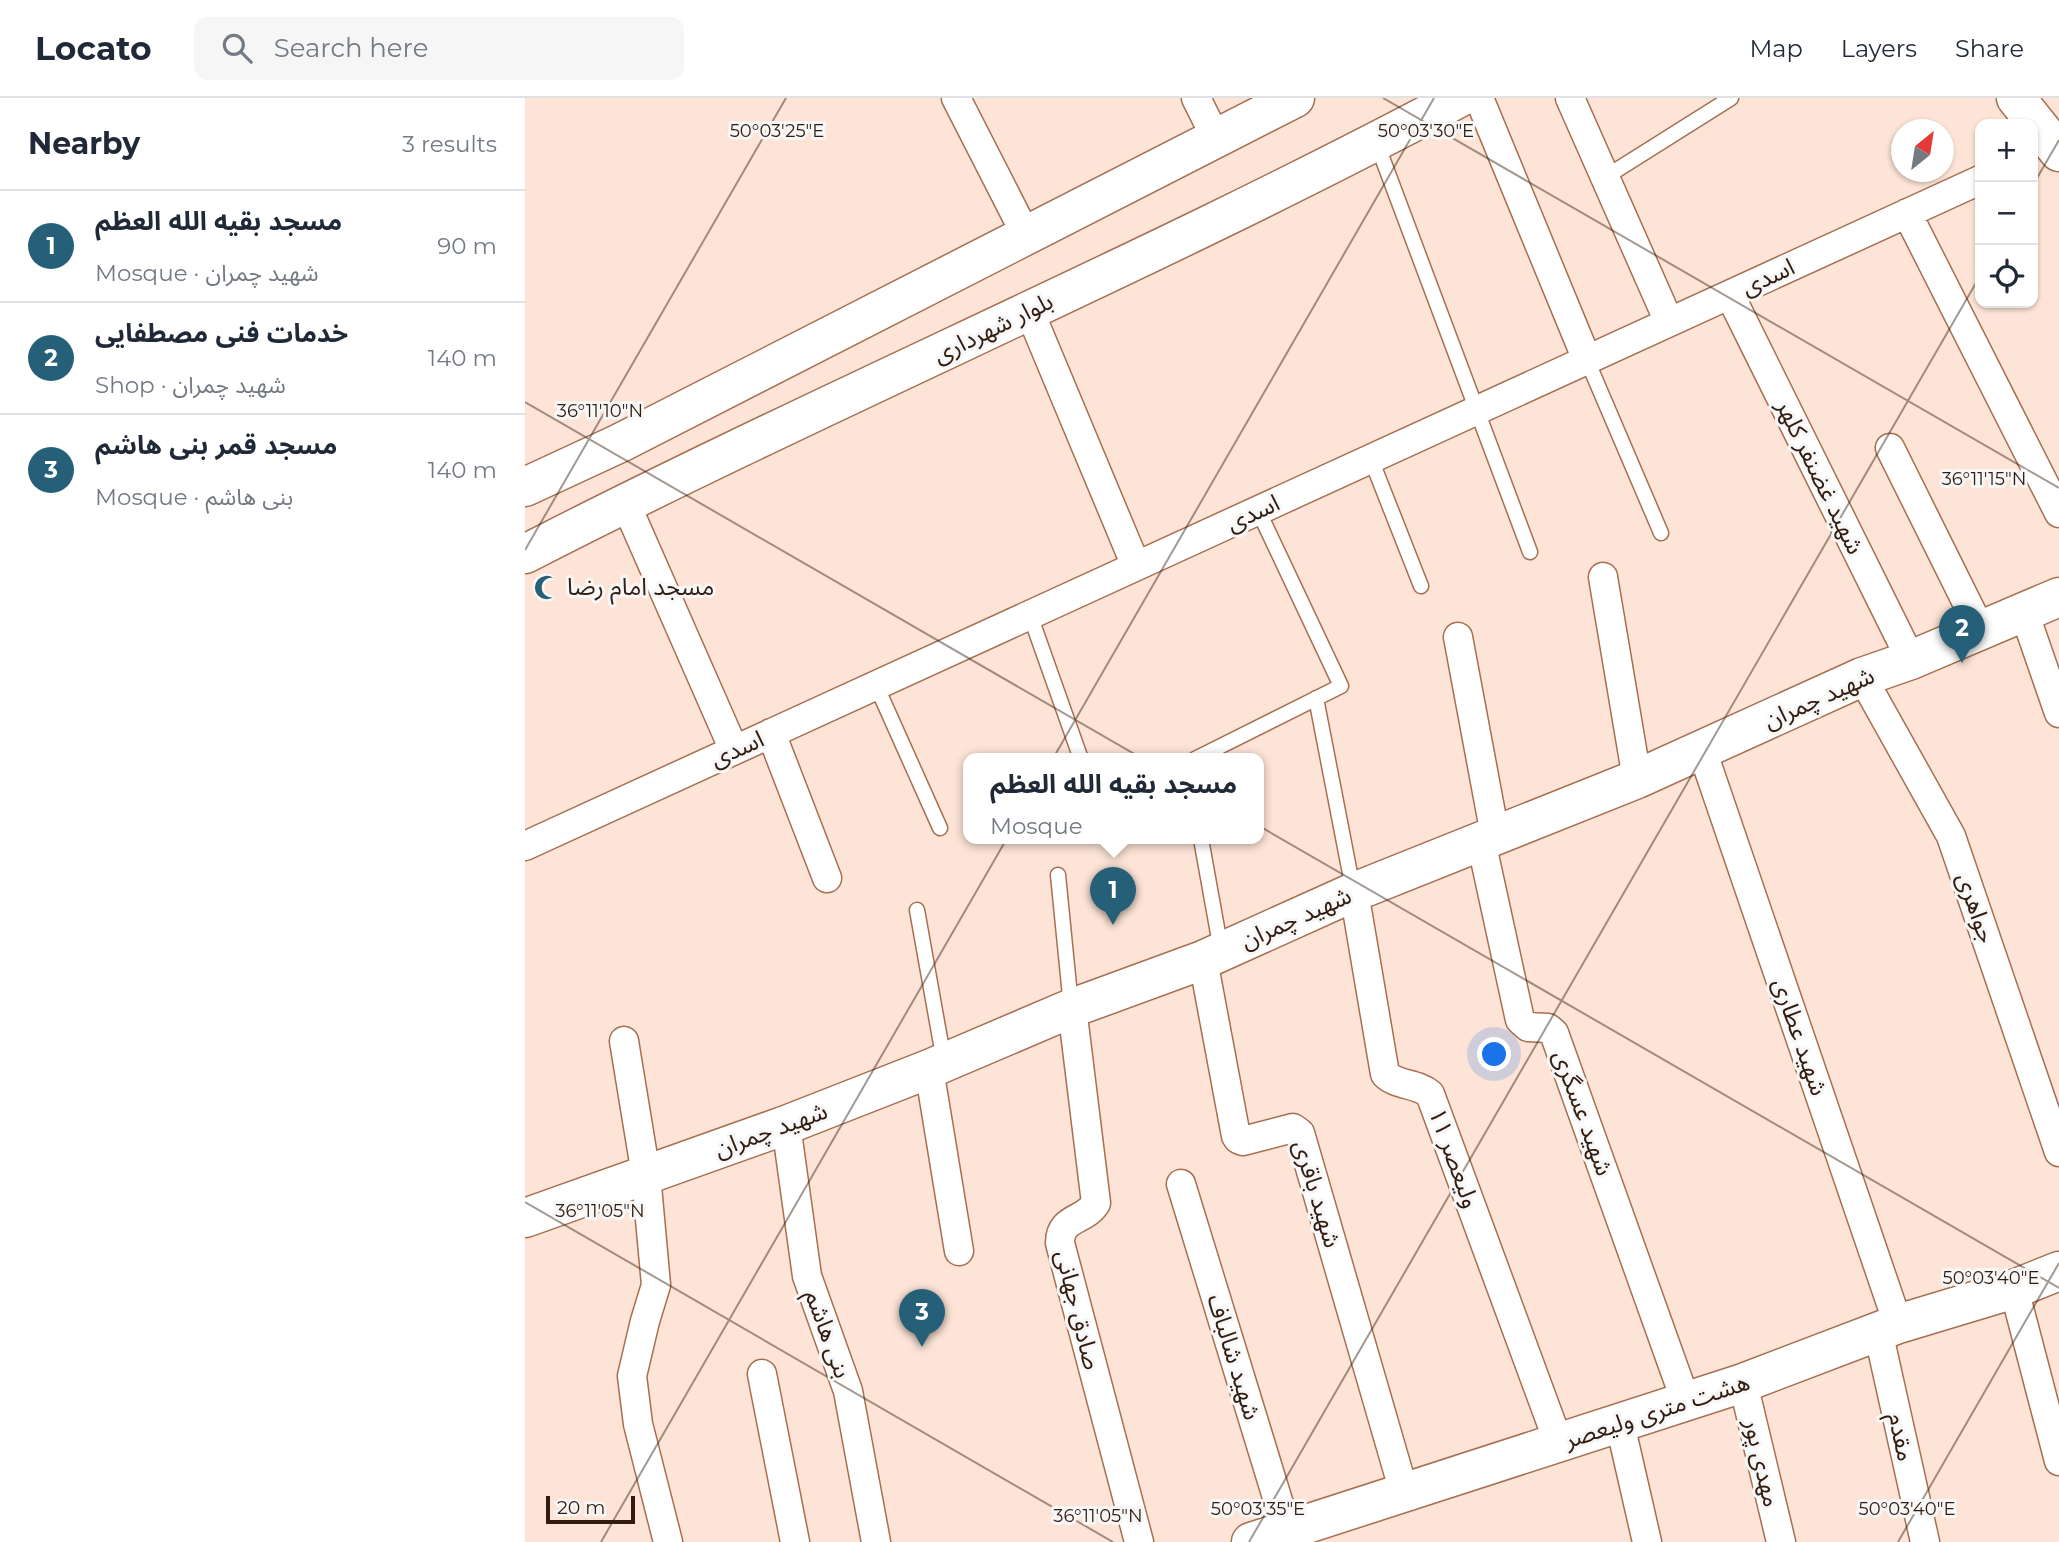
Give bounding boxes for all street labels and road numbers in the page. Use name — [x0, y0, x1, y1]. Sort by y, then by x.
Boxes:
street label: اسدی — [1736, 252, 1799, 301]
street label: بلوار شهرداری — [928, 286, 1057, 369]
street label: شهید غضنفر کلهر — [1770, 394, 1870, 559]
street label: اسدی — [1221, 488, 1284, 537]
street label: شهید چمران — [1759, 660, 1879, 736]
street label: اسدی — [706, 724, 768, 773]
street label: جواهری — [1951, 869, 2002, 947]
street label: شهید چمران — [1236, 880, 1356, 956]
street label: شهید عطاری — [1767, 974, 1834, 1099]
street label: شهید عسگری — [1547, 1046, 1620, 1180]
street label: شهید چمران — [710, 1096, 832, 1164]
street label: ولیعصر ۱۱ — [1423, 1104, 1486, 1212]
street label: شهید باقری — [1287, 1137, 1348, 1251]
street label: صادق جهانی — [1050, 1247, 1107, 1373]
street label: بنی هاشم — [796, 1286, 858, 1383]
street label: شهید شالباف — [1202, 1291, 1267, 1423]
street label: هشت متری ولیعصر — [1560, 1367, 1753, 1454]
street label: مقدم — [1878, 1410, 1921, 1465]
street label: مهدی پور — [1737, 1415, 1787, 1510]

